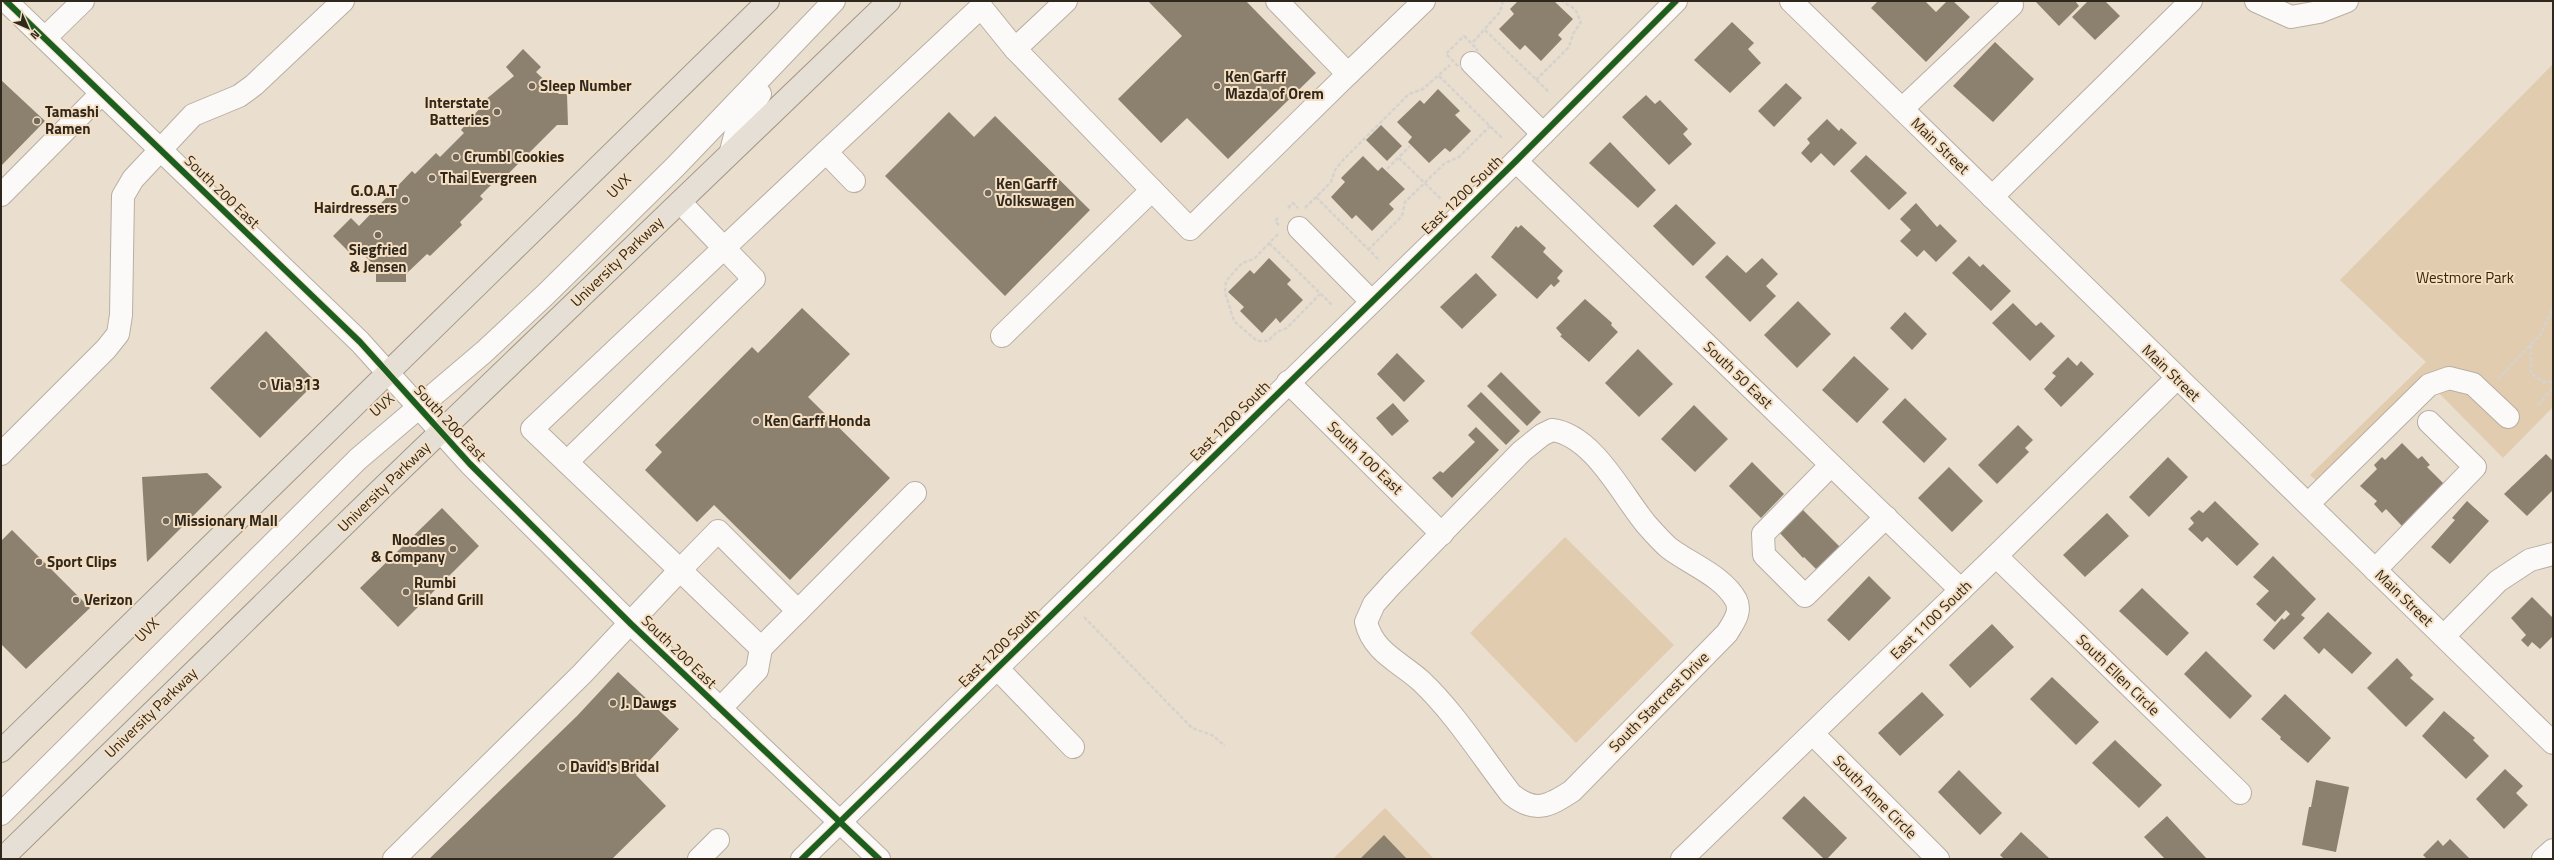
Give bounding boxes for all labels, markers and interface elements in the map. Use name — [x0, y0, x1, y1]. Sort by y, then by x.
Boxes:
north arrow — [8, 8, 48, 48]
text: N — [27, 27, 43, 43]
place label: Ken Garff Mazda of Orem — [1225, 65, 1324, 105]
place label: Sleep Number — [540, 74, 632, 97]
marker: Sleep Number — [527, 81, 537, 91]
marker: Ken Garff Mazda of Orem — [1212, 81, 1222, 91]
place label: Interstate Batteries — [424, 91, 489, 131]
place label: Tamashi Ramen — [45, 100, 99, 140]
marker: Interstate Batteries — [492, 107, 502, 117]
street label: Main Street — [1906, 112, 1975, 180]
marker: Tamashi Ramen — [32, 116, 42, 126]
place label: Crumbl Cookies — [464, 145, 564, 168]
street label: South 200 East — [179, 150, 266, 234]
street label: East 1200 South — [1416, 150, 1508, 240]
marker: Crumbl Cookies — [451, 152, 461, 162]
place label: Thai Evergreen — [440, 166, 537, 189]
street label: UVX — [601, 168, 637, 203]
place label: Ken Garff Volkswagen — [996, 172, 1075, 212]
marker: Thai Evergreen — [427, 173, 437, 183]
place label: G.O.A.T Hairdressers — [314, 179, 397, 219]
marker: Ken Garff Volkswagen — [983, 188, 993, 198]
marker: G.O.A.T Hairdressers — [400, 195, 410, 205]
street label: University Parkway — [565, 211, 668, 312]
marker: Siegfried & Jensen — [373, 230, 383, 240]
place label: Siegfried & Jensen — [349, 238, 407, 278]
park label: Westmore Park — [2416, 266, 2514, 289]
street label: South 50 East — [1698, 336, 1779, 414]
street label: Main Street — [2137, 339, 2206, 407]
place label: Via 313 — [271, 373, 320, 396]
street label: East 1200 South — [1184, 375, 1275, 466]
street label: South 200 East — [409, 379, 492, 467]
marker: Via 313 — [258, 380, 268, 390]
street label: UVX — [364, 387, 400, 422]
place label: Ken Garff Honda — [764, 409, 871, 432]
marker: Ken Garff Honda — [751, 416, 761, 426]
street label: South 100 East — [1322, 416, 1409, 500]
street label: University Parkway — [332, 436, 435, 537]
place label: Missionary Mall — [174, 509, 278, 532]
marker: Missionary Mall — [161, 516, 171, 526]
place label: Noodles & Company — [371, 528, 445, 568]
marker: Noodles & Company — [448, 544, 458, 554]
place label: Sport Clips — [47, 550, 117, 573]
marker: Sport Clips — [34, 557, 44, 567]
street label: Main Street — [2370, 564, 2439, 632]
place label: Rumbi Island Grill — [414, 571, 484, 611]
street label: East 1100 South — [1885, 575, 1977, 665]
marker: Rumbi Island Grill — [401, 587, 411, 597]
place label: Verizon — [84, 588, 133, 611]
marker: Verizon — [71, 595, 81, 605]
street label: East 1200 South — [953, 603, 1045, 693]
street label: South 200 East — [636, 610, 723, 694]
street label: UVX — [129, 612, 165, 647]
street label: South Ellen Circle — [2071, 629, 2165, 721]
street label: South Starcrest Drive — [1603, 646, 1714, 757]
street label: University Parkway — [99, 662, 202, 763]
place label: J. Dawgs — [621, 691, 676, 714]
marker: J. Dawgs — [608, 698, 618, 708]
street label: South Anne Circle — [1828, 749, 1923, 844]
place label: David's Bridal — [570, 755, 659, 778]
marker: David's Bridal — [557, 762, 567, 772]

